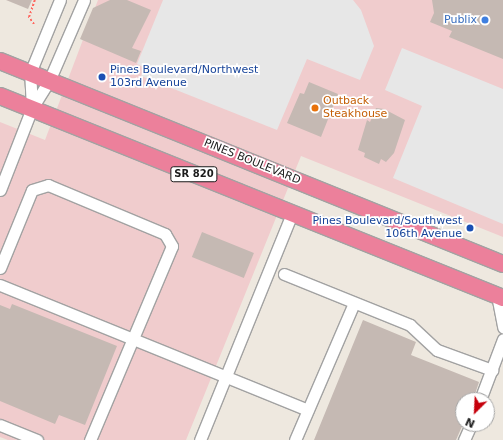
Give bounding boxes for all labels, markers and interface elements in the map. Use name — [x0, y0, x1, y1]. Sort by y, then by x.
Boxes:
place label: Publix — [444, 13, 477, 27]
marker: Publix — [480, 15, 490, 25]
place label: Pines Boulevard/Northwest 103rd Avenue — [110, 64, 258, 90]
marker: Pines Boulevard/Northwest 103rd Avenue — [97, 72, 107, 82]
place label: Outback Steakhouse — [323, 95, 387, 121]
marker: Outback Steakhouse — [310, 103, 320, 113]
street label: PINES BOULEVARD — [202, 137, 302, 187]
road number: SR 820 — [170, 166, 218, 182]
place label: Pines Boulevard/Southwest 106th Avenue — [312, 215, 462, 241]
marker: Pines Boulevard/Southwest 106th Avenue — [465, 223, 475, 233]
north arrow — [455, 392, 495, 432]
text: N — [463, 415, 477, 430]

